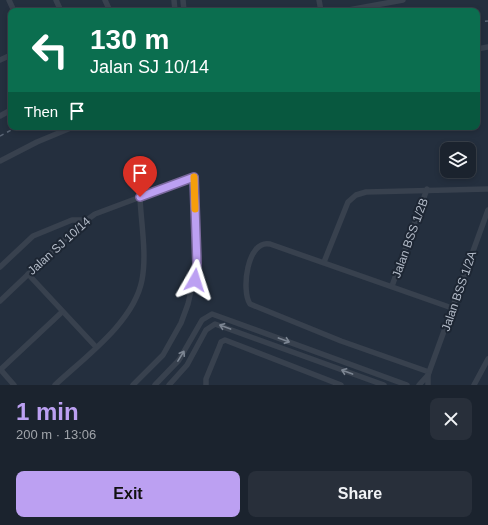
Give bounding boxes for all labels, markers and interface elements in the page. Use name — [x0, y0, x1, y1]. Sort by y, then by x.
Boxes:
icon: left — [24, 24, 76, 76]
text: 130 m — [90, 24, 169, 55]
text: Jalan SJ 10/14 — [90, 57, 209, 77]
icon: arrive — [66, 100, 88, 122]
text: Then — [24, 103, 58, 120]
map controls — [440, 142, 476, 178]
button: layers — [440, 142, 476, 178]
pin — [123, 156, 157, 197]
icon: arrive — [129, 162, 151, 184]
street label: Jalan BSS 1/2B — [389, 196, 431, 280]
street label: Jalan SJ 10/14 — [25, 214, 93, 278]
street label: Jalan BSS 1/2A — [439, 249, 479, 333]
position arrow — [174, 259, 216, 301]
one-way arrow — [218, 323, 231, 330]
one-way arrow — [277, 337, 289, 345]
one-way arrow — [177, 351, 185, 362]
one-way arrow — [341, 367, 353, 375]
text: 1 min — [16, 398, 79, 425]
button: close — [430, 398, 472, 440]
text: 200 m · 13:06 — [16, 427, 96, 442]
button: Exit — [16, 471, 240, 517]
button: Share — [248, 471, 472, 517]

